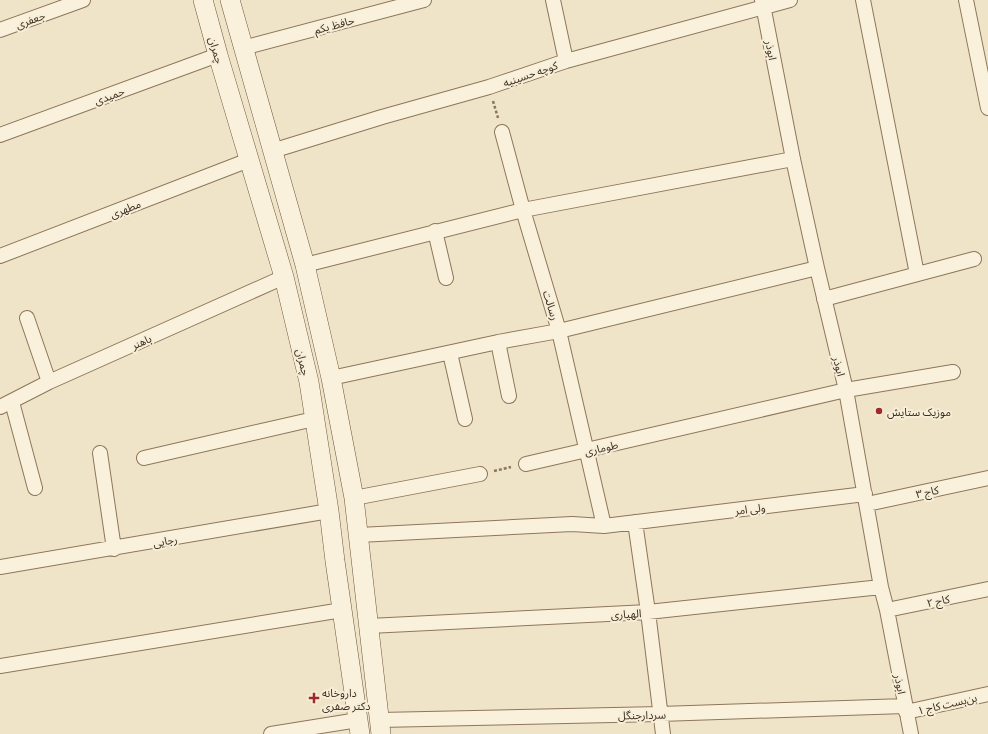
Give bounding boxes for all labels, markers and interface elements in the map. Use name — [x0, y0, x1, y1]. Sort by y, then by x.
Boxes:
street label: جعفری — [13, 6, 47, 32]
street label: حافظ یکم — [312, 11, 357, 39]
street label: چمران — [205, 35, 229, 66]
street label: ابوذر — [762, 38, 782, 61]
street label: کوچه حسینیه — [500, 56, 560, 91]
street label: حمیدی — [92, 82, 127, 108]
street label: مطهری — [107, 195, 143, 221]
street label: رسالت — [540, 288, 564, 322]
street label: باهنر — [127, 329, 154, 353]
street label: چمران — [292, 347, 315, 378]
street label: ابوذر — [830, 353, 850, 378]
place label: موزیک ستایش — [887, 403, 951, 419]
marker: موزیک ستایش — [874, 406, 884, 416]
street label: طوماری — [583, 435, 619, 459]
street label: کاج ۳ — [914, 481, 941, 502]
street label: ولی امر — [733, 498, 766, 518]
street label: رجایی — [151, 530, 179, 550]
street label: کاج ۲ — [925, 590, 952, 611]
street label: الهیاری — [610, 604, 642, 622]
street label: ابوذر — [891, 672, 911, 695]
place label: داروخانه دکتر صفری — [322, 684, 371, 713]
street label: بن‌بست کاج ۱ — [916, 688, 979, 719]
marker: داروخانه دکتر صفری — [309, 693, 319, 703]
street label: سردارجنگل — [618, 706, 667, 722]

